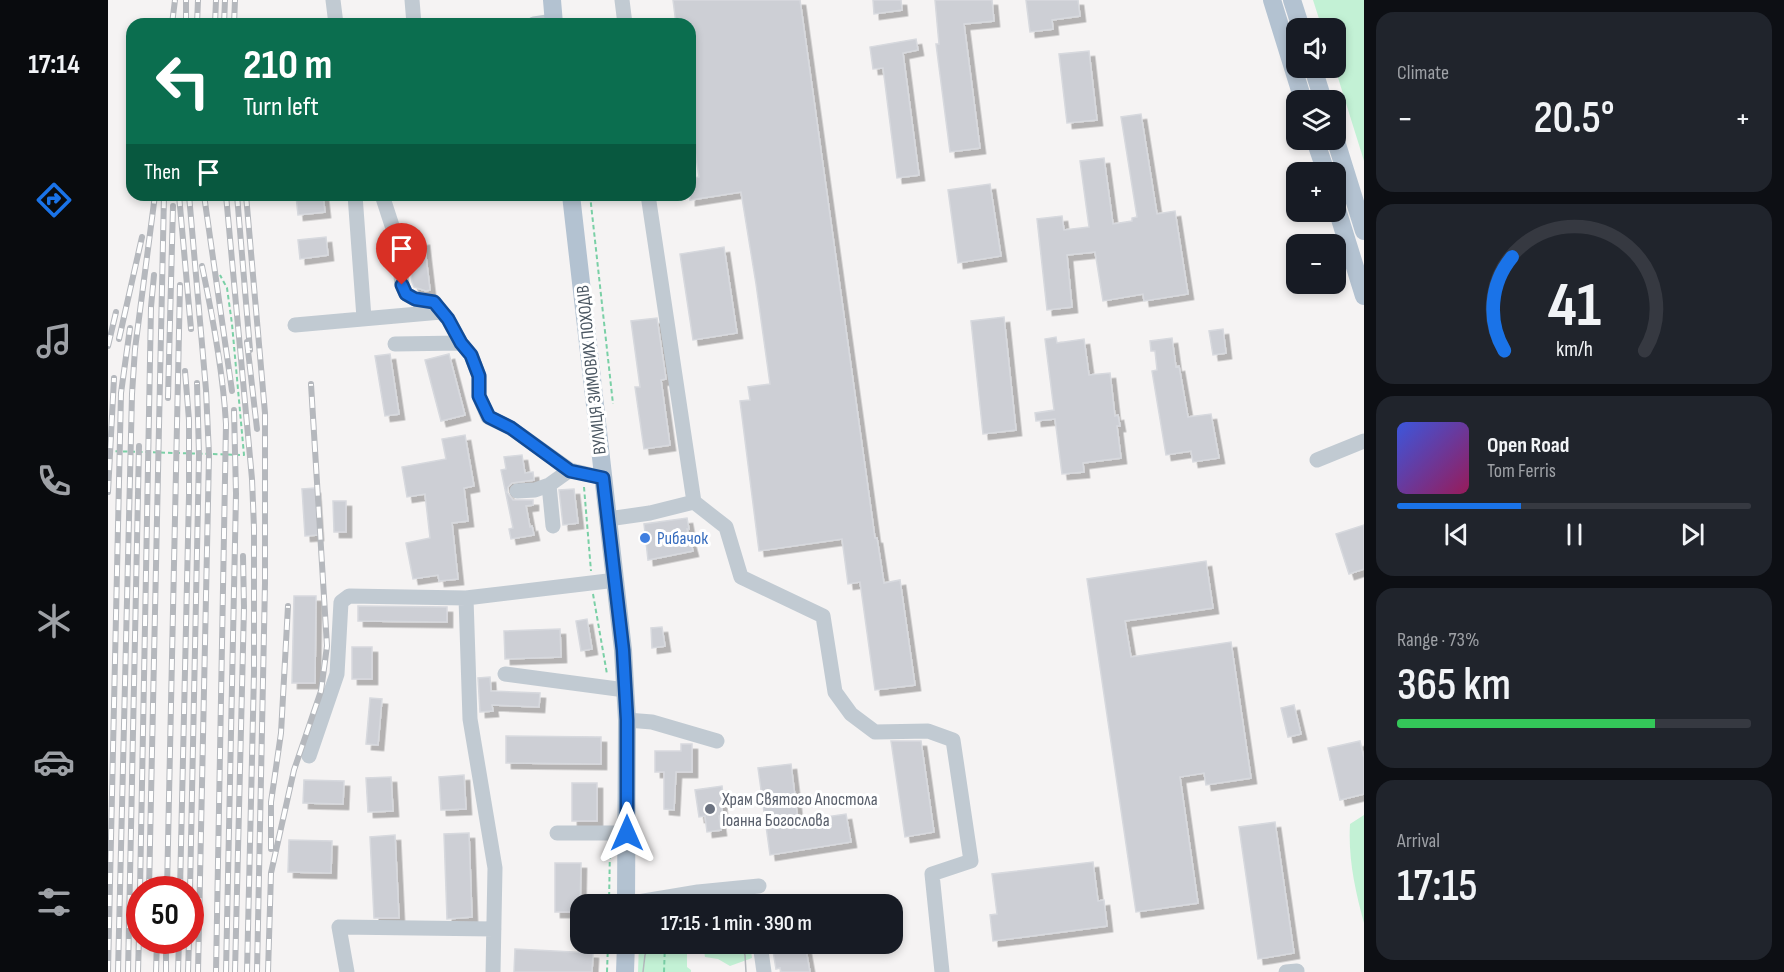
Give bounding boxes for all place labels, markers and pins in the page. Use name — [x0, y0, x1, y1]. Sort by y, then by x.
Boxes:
pin — [376, 223, 427, 285]
place label: Рибачок — [657, 528, 708, 549]
marker: Рибачок — [638, 531, 652, 545]
place label: Храм Святого Апостола Іоанна Богослова — [721, 789, 878, 831]
marker: Храм Святого Апостола Іоанна Богослова — [703, 802, 717, 816]

